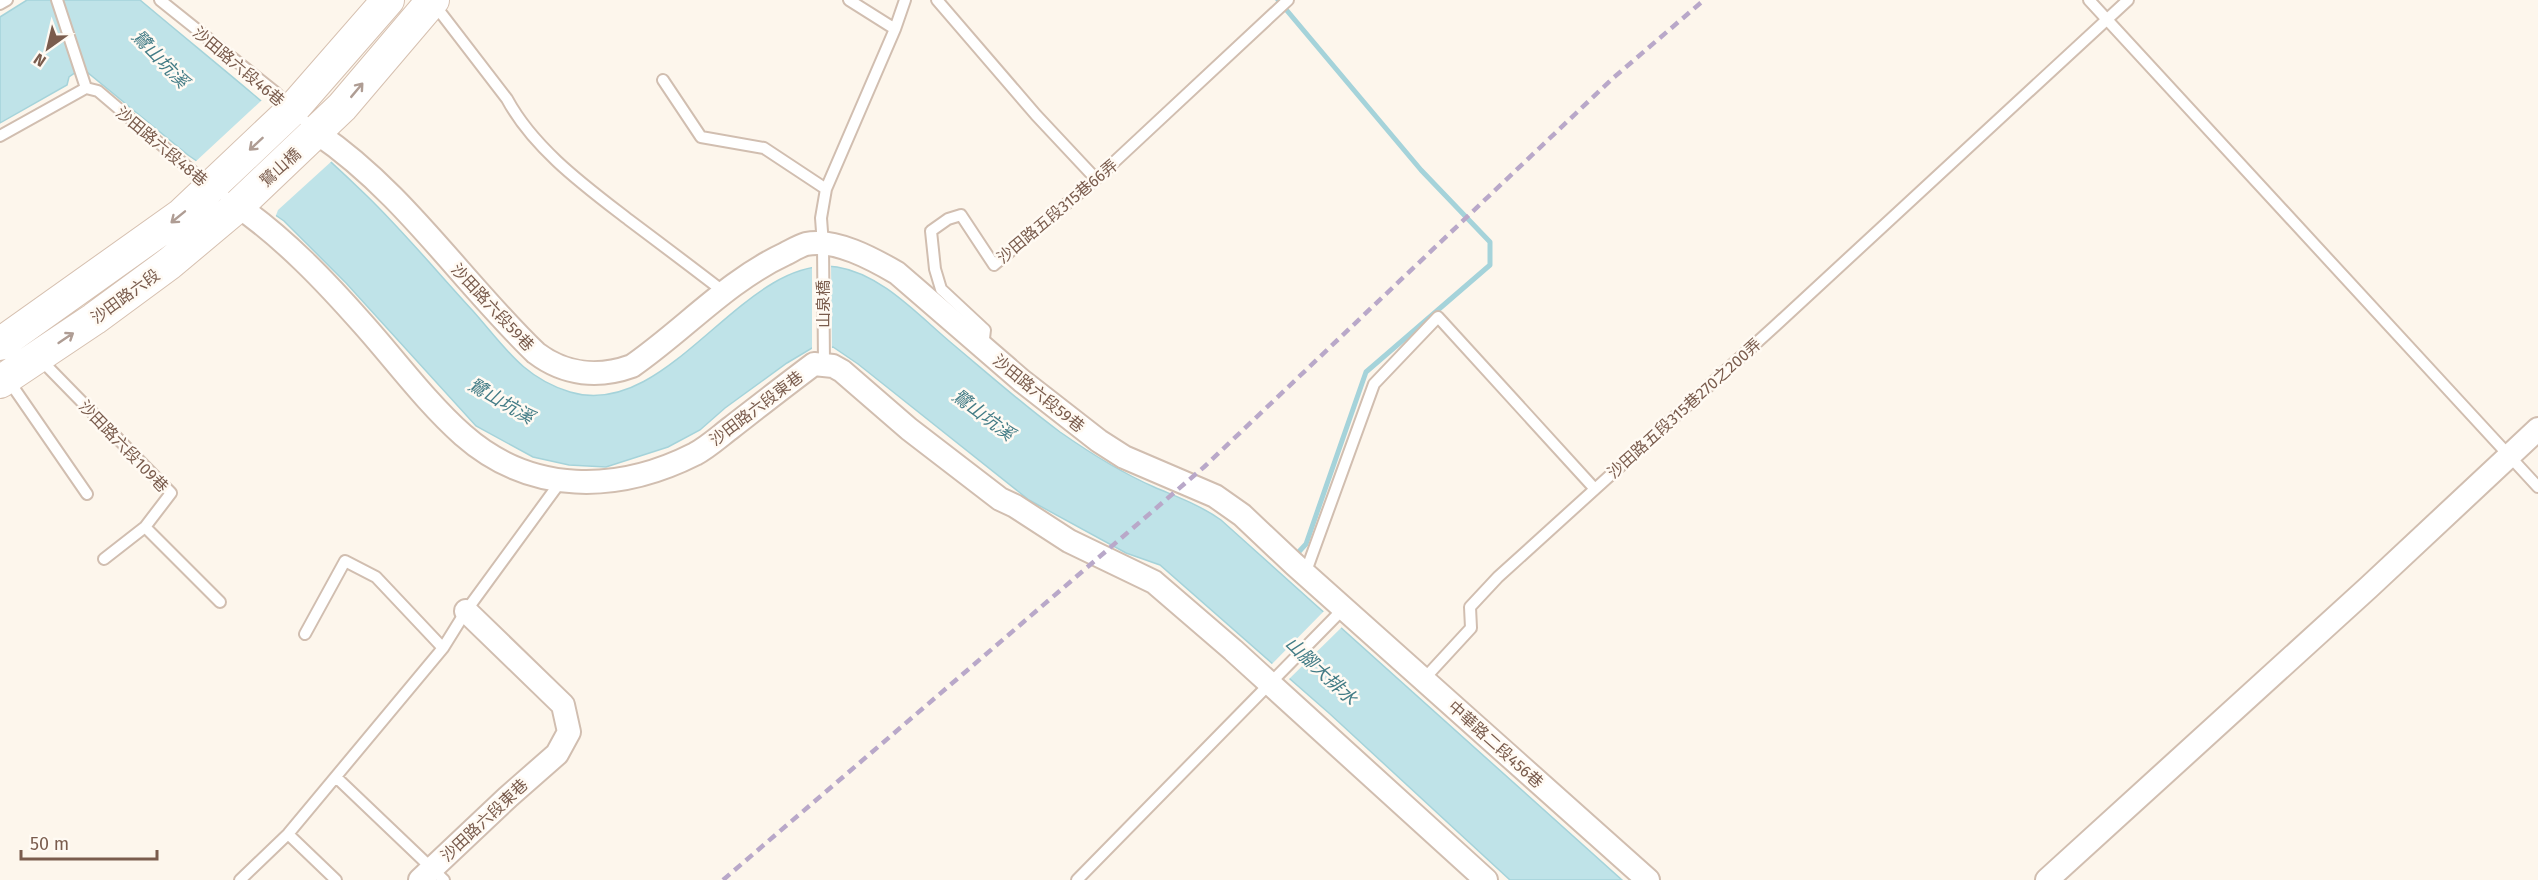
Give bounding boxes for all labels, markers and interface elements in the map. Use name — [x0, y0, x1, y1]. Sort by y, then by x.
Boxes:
north arrow — [18, 18, 78, 78]
street label: 沙田路六段46巷 — [189, 23, 288, 110]
water label: 鷺山坑溪 — [127, 25, 195, 95]
text: N — [30, 49, 50, 71]
one-way arrow — [350, 83, 364, 98]
street label: 沙田路六段48巷 — [112, 103, 211, 190]
one-way arrow — [249, 136, 264, 150]
street label: 鷺山橋 — [256, 144, 305, 190]
street label: 沙田路五段315巷66弄 — [993, 155, 1121, 267]
one-way arrow — [170, 210, 186, 223]
street label: 沙田路六段59巷 — [447, 260, 538, 355]
street label: 沙田路六段 — [87, 265, 163, 328]
street label: 山泉橋 — [814, 280, 833, 328]
one-way arrow — [57, 331, 74, 343]
street label: 沙田路五段315巷270之200弄 — [1604, 334, 1765, 482]
street label: 沙田路六段59巷 — [989, 351, 1088, 436]
street label: 沙田路六段東巷 — [706, 367, 807, 450]
water label: 鷺山坑溪 — [464, 373, 540, 430]
water label: 鷺山坑溪 — [948, 385, 1021, 447]
street label: 沙田路六段109巷 — [75, 397, 172, 496]
water label: 山腳大排水 — [1281, 632, 1362, 710]
street label: 中華路二段456巷 — [1444, 697, 1547, 792]
street label: 沙田路六段東巷 — [437, 775, 532, 866]
scale bar — [21, 823, 158, 861]
text: 50 m — [30, 833, 69, 855]

